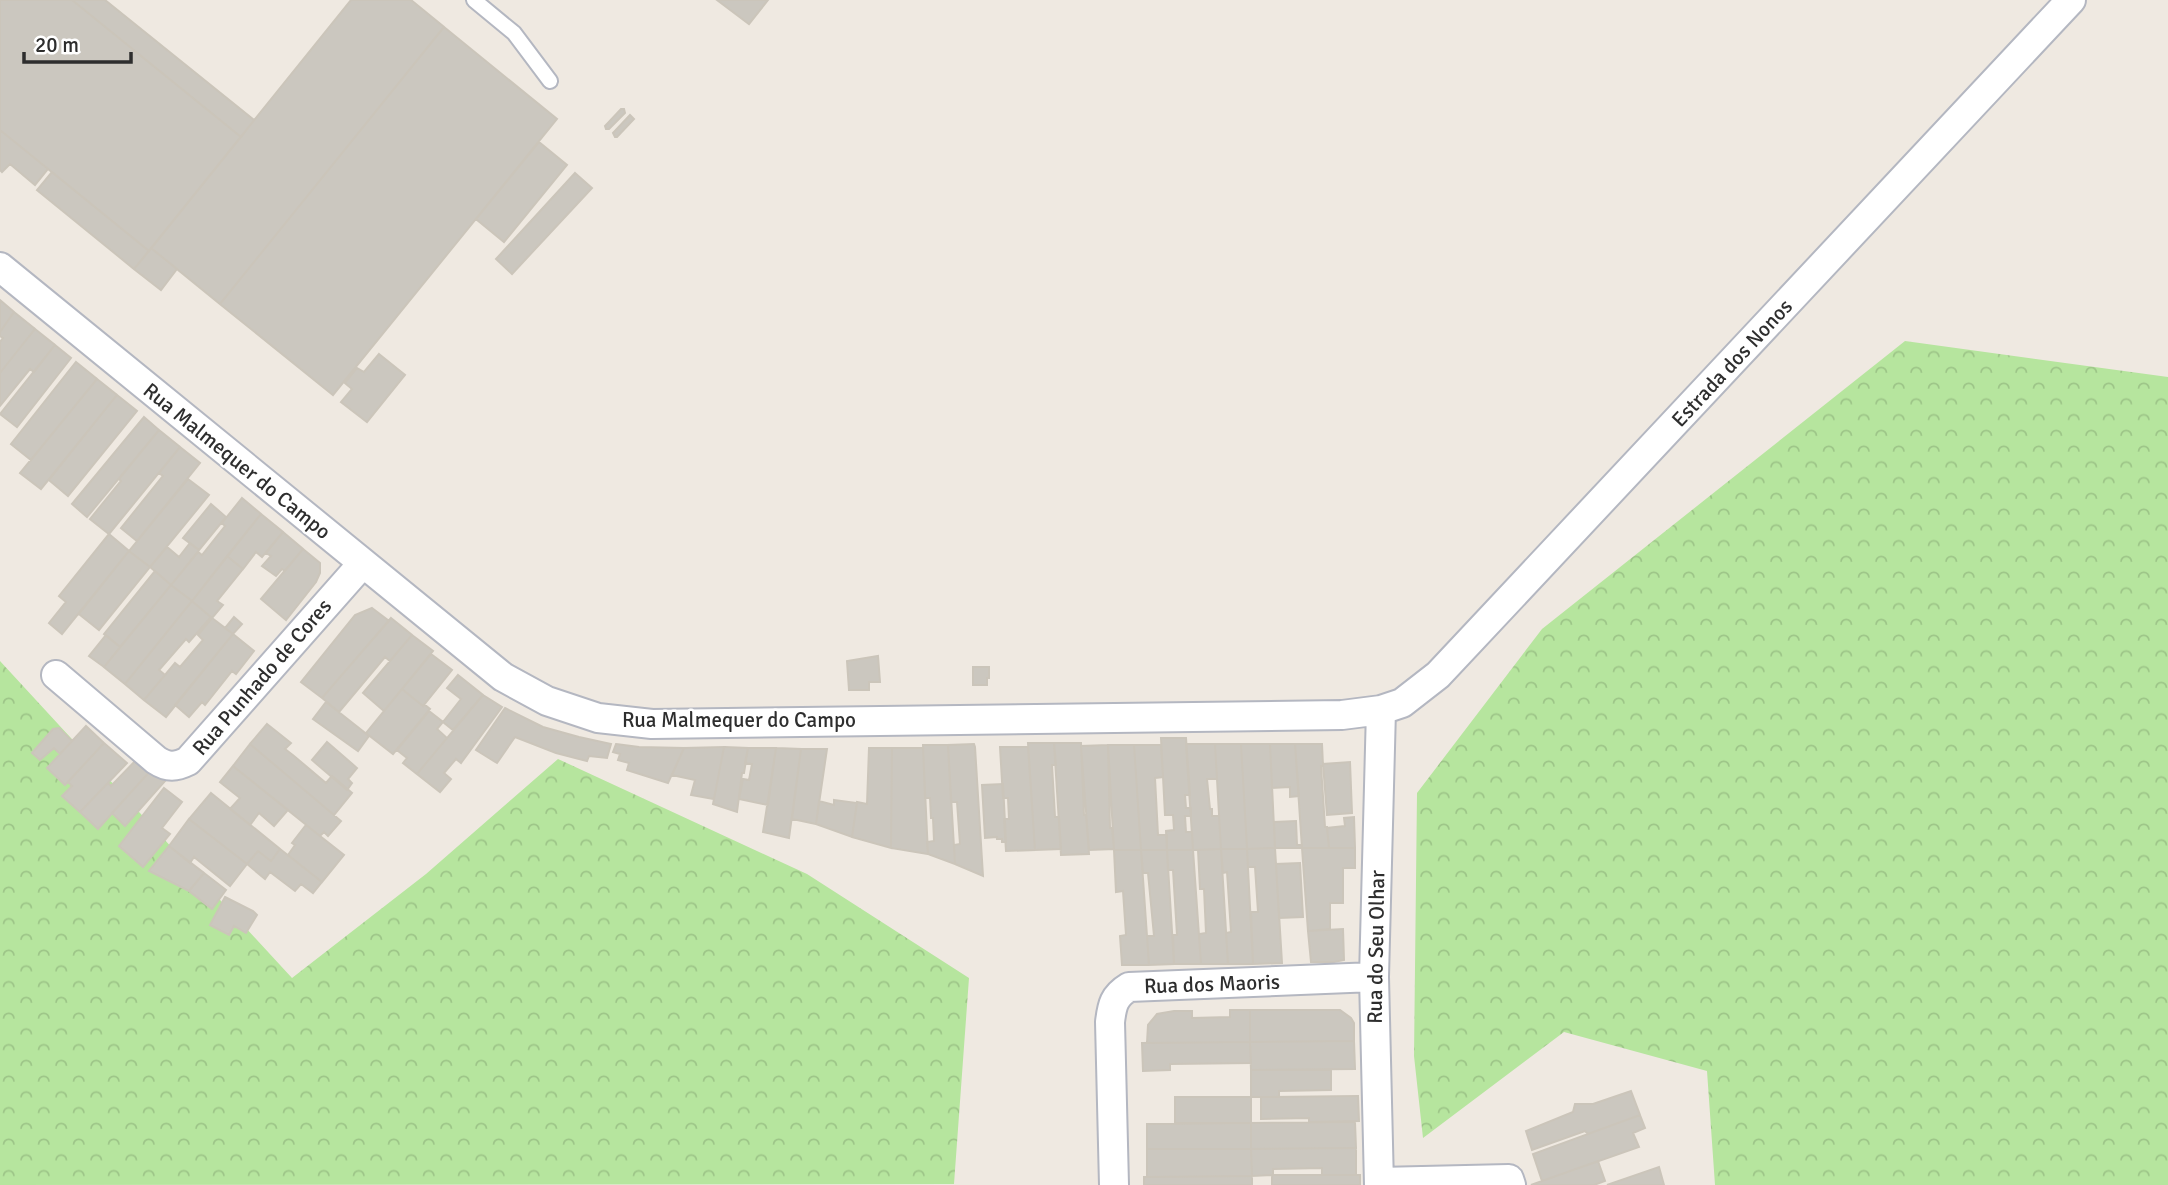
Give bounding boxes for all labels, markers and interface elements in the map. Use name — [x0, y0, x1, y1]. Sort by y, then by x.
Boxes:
scale bar — [24, 21, 131, 65]
text: 20 m — [35, 32, 79, 58]
street label: Estrada dos Nonos — [1666, 294, 1798, 432]
street label: Rua Malmequer do Campo — [138, 377, 336, 545]
street label: Rua Punhado de Cores — [187, 593, 337, 761]
street label: Rua Malmequer do Campo — [622, 707, 856, 733]
street label: Rua do Seu Olhar — [1362, 870, 1390, 1024]
street label: Rua dos Maoris — [1143, 969, 1281, 999]

